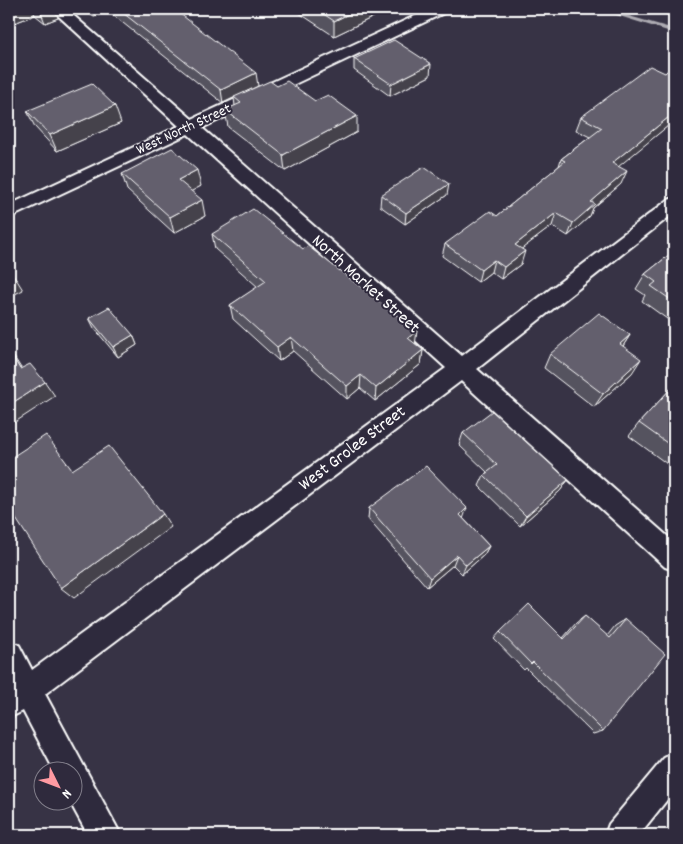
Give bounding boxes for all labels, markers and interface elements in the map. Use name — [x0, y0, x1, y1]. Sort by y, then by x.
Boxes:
street label: West North Street — [133, 98, 235, 162]
street label: North Market Street — [305, 230, 425, 341]
street label: West Grolee Street — [294, 400, 412, 498]
north arrow — [32, 762, 82, 812]
text: N — [56, 784, 76, 803]

